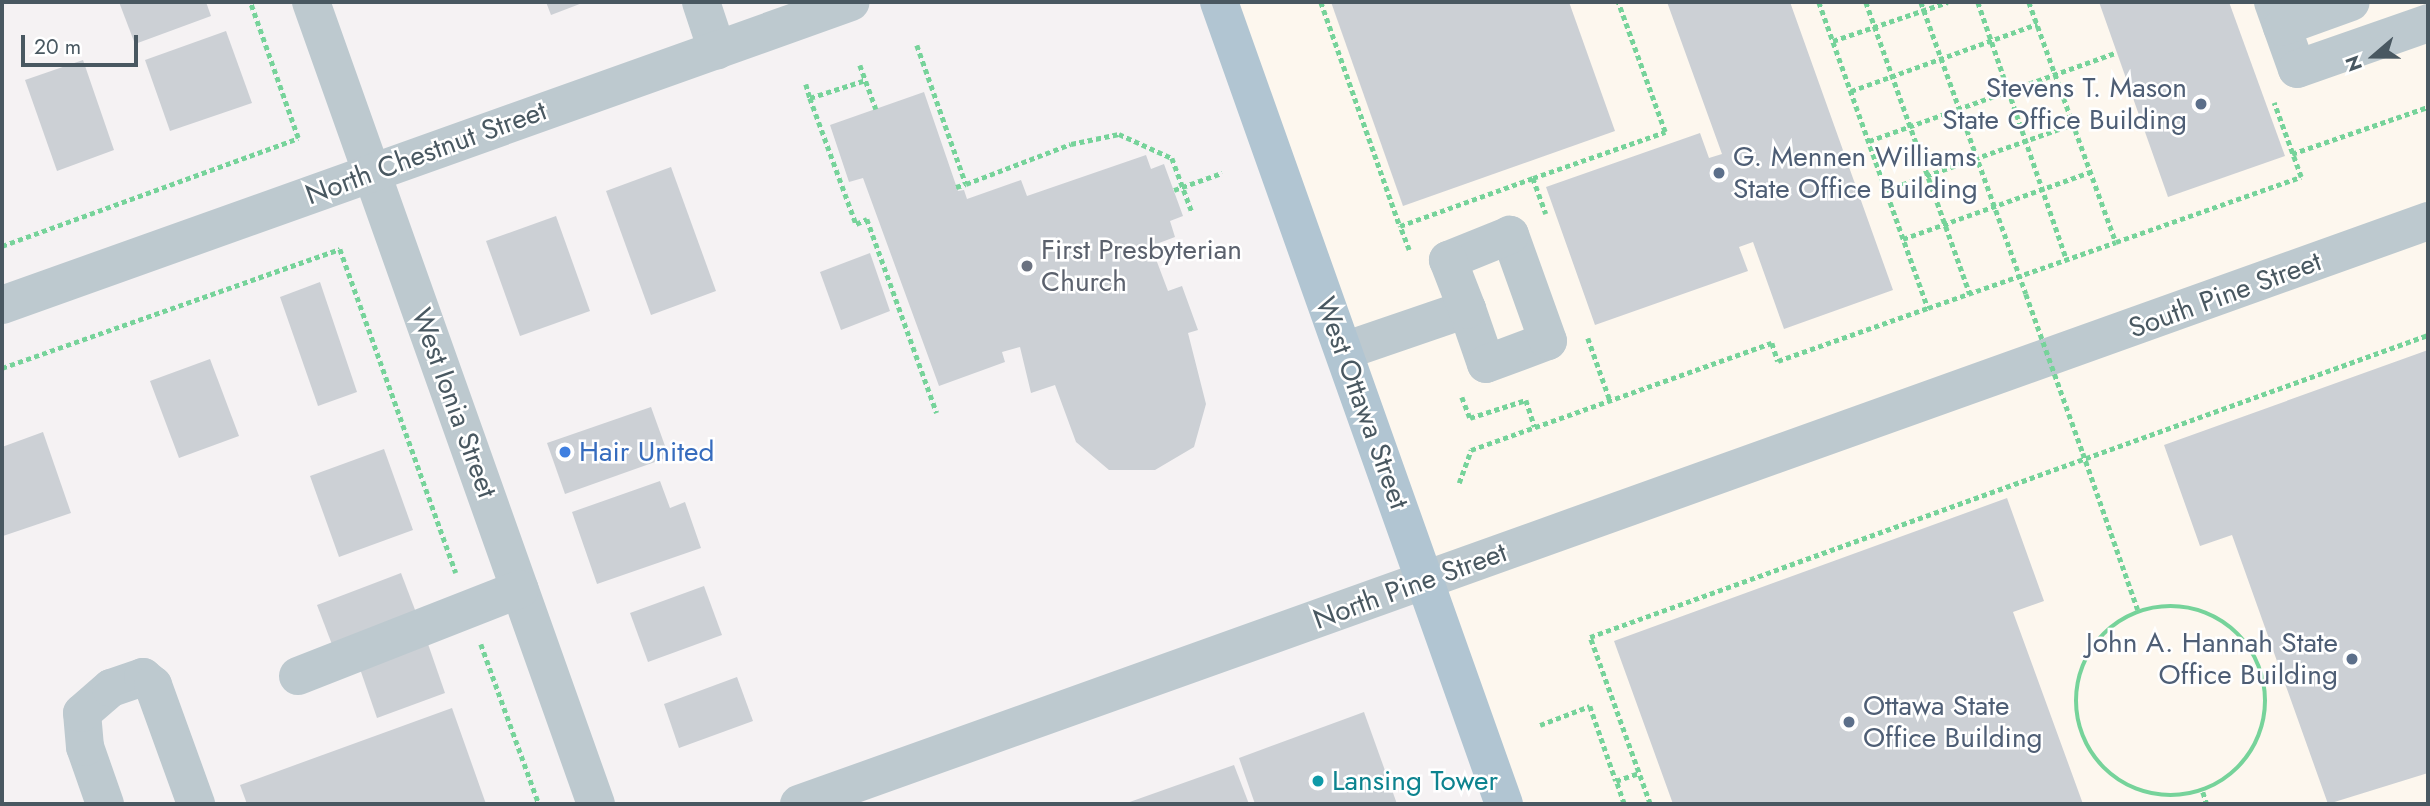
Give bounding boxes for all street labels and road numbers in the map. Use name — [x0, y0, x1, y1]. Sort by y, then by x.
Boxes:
street label: North Chestnut Street — [301, 94, 551, 212]
street label: South Pine Street — [2124, 245, 2326, 345]
street label: West Ottawa Street — [1308, 293, 1416, 513]
street label: West Ionia Street — [404, 304, 504, 502]
street label: North Pine Street — [1309, 535, 1511, 637]

